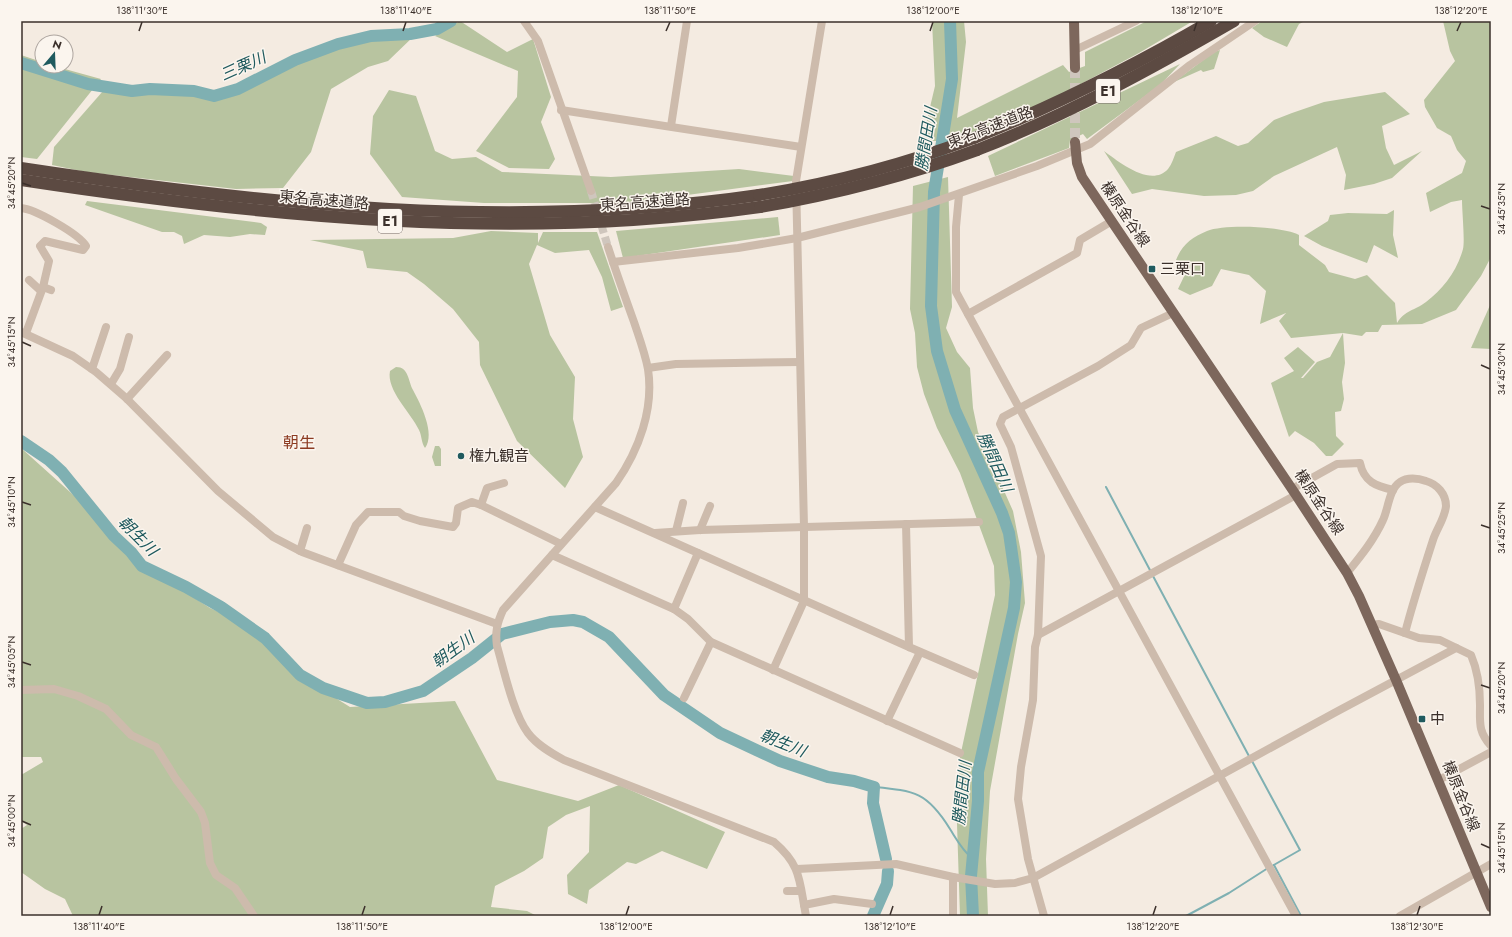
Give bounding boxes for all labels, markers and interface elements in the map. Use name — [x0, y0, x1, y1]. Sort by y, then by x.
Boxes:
text: 138°11'30"E — [116, 3, 168, 18]
text: 138°11'40"E — [380, 3, 432, 18]
text: 138°11'50"E — [644, 3, 696, 18]
text: 138°12'00"E — [906, 3, 960, 18]
text: 138°12'10"E — [1171, 3, 1223, 18]
text: 138°12'20"E — [1434, 3, 1488, 18]
north arrow — [34, 34, 74, 74]
text: N — [51, 36, 64, 54]
water label: 三栗川 — [216, 45, 271, 86]
road number: E1 — [1096, 79, 1120, 103]
street label: 東名高速道路 — [944, 101, 1036, 153]
water label: 勝間田川 — [910, 104, 943, 172]
text: 34°45'20"N — [4, 157, 19, 209]
street label: 榛原金谷線 — [1095, 177, 1155, 251]
text: 34°45'35"N — [1494, 183, 1509, 235]
street label: 東名高速道路 — [278, 185, 370, 215]
street label: 東名高速道路 — [599, 188, 691, 216]
road number: E1 — [378, 209, 402, 233]
place label: 三栗口 — [1160, 258, 1205, 280]
marker: 三栗口 — [1147, 264, 1157, 274]
text: 34°45'15"N — [4, 317, 19, 367]
text: 34°45'30"N — [1494, 343, 1509, 395]
water label: 勝間田川 — [971, 428, 1019, 498]
district label: 朝生 — [283, 431, 315, 454]
place label: 権九観音 — [469, 445, 529, 467]
marker: 権九観音 — [456, 451, 466, 461]
street label: 榛原金谷線 — [1289, 465, 1349, 539]
text: 34°45'10"N — [4, 476, 19, 528]
text: 34°45'25"N — [1494, 502, 1509, 554]
water label: 朝生川 — [113, 511, 165, 563]
water label: 朝生川 — [427, 625, 481, 673]
text: 34°45'05"N — [4, 636, 19, 688]
text: 34°45'20"N — [1494, 662, 1509, 714]
place label: 中 — [1430, 708, 1445, 730]
marker: 中 — [1417, 714, 1427, 724]
water label: 朝生川 — [756, 723, 811, 763]
street label: 榛原金谷線 — [1437, 757, 1485, 835]
water label: 勝間田川 — [947, 758, 977, 826]
text: 34°45'00"N — [4, 795, 19, 847]
text: 34°45'15"N — [1494, 823, 1509, 873]
text: 138°11'40"E — [73, 919, 125, 934]
text: 138°11'50"E — [336, 919, 388, 934]
text: 138°12'00"E — [599, 919, 653, 934]
text: 138°12'10"E — [864, 919, 916, 934]
text: 138°12'20"E — [1126, 919, 1180, 934]
text: 138°12'30"E — [1391, 919, 1443, 934]

